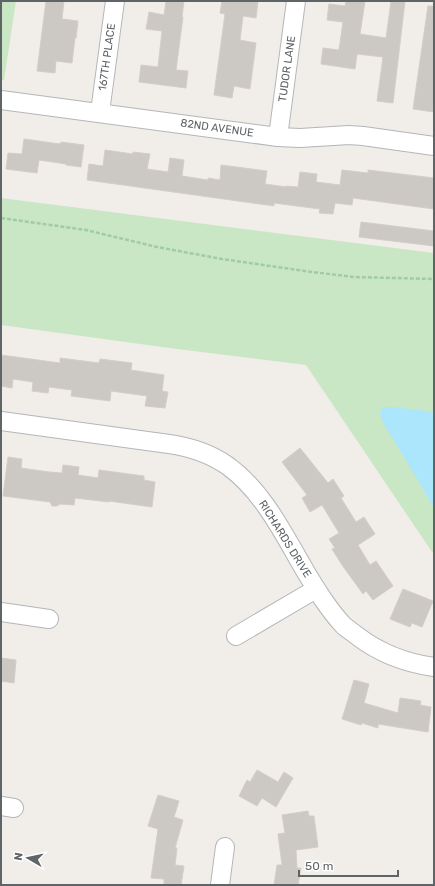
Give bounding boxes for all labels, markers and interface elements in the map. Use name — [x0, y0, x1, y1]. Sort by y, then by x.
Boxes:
street label: 167TH PLACE — [96, 22, 118, 92]
street label: TUDOR LANE — [276, 35, 298, 103]
street label: 82ND AVENUE — [180, 116, 255, 140]
street label: RICHARDS DRIVE — [256, 498, 314, 580]
north arrow — [8, 838, 48, 878]
text: N — [12, 852, 26, 861]
scale bar — [299, 852, 398, 878]
text: 50 m — [305, 859, 333, 873]

